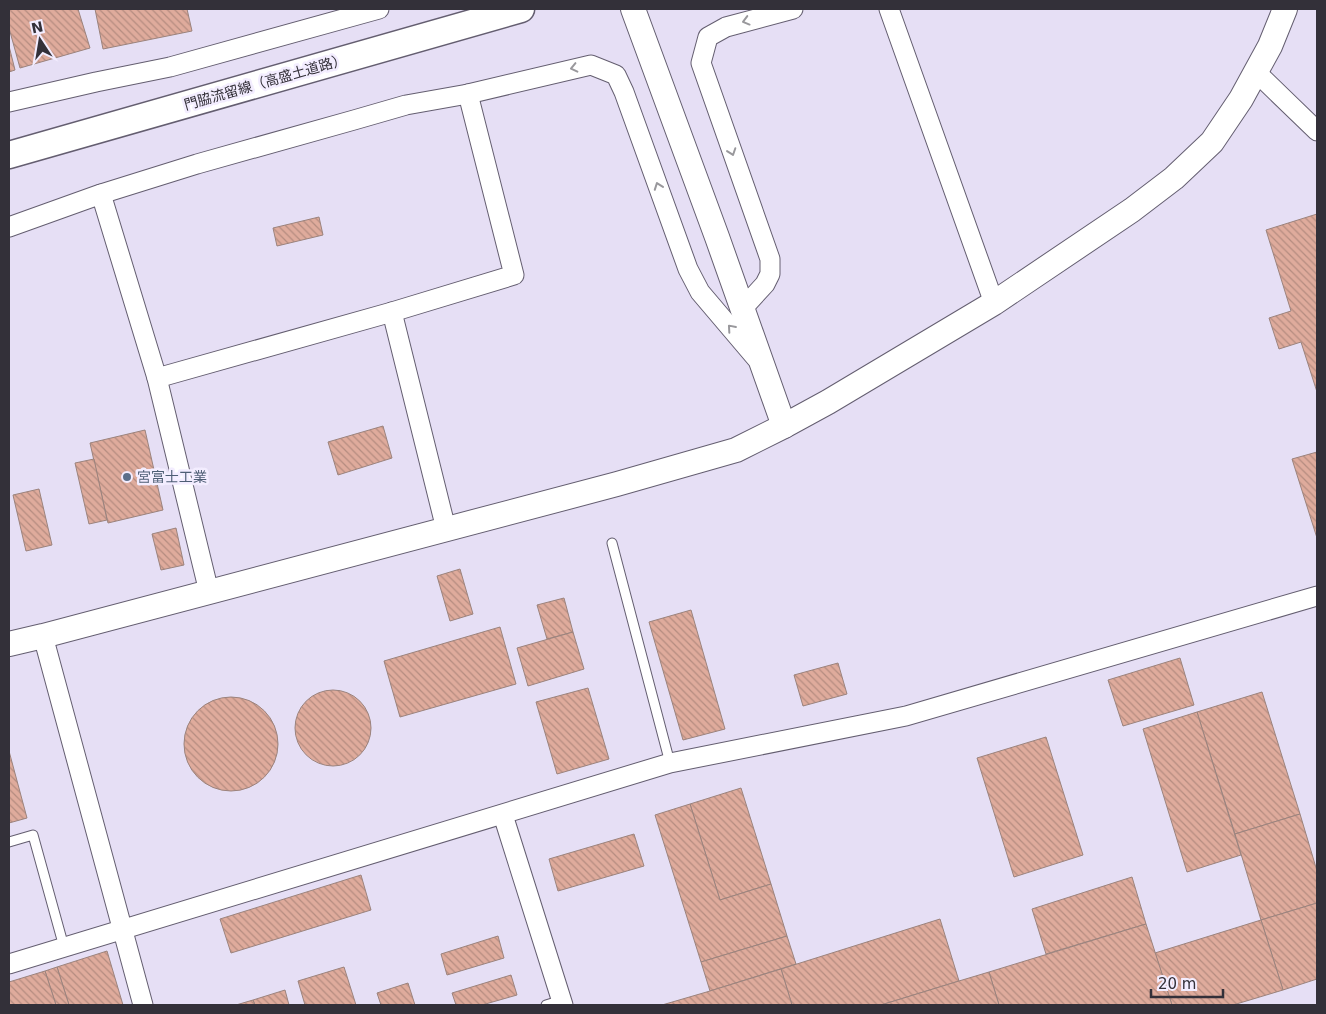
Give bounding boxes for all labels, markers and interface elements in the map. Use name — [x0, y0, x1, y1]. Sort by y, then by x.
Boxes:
north arrow — [15, 15, 65, 65]
one-way arrow — [742, 16, 750, 26]
text: N — [30, 18, 45, 36]
street label: 門脇流留線（高盛土道路） — [182, 51, 348, 113]
one-way arrow — [571, 63, 579, 73]
one-way arrow — [726, 147, 736, 156]
one-way arrow — [654, 182, 664, 190]
one-way arrow — [728, 325, 737, 334]
place label: 宮富士工業 — [137, 469, 207, 485]
marker: 宮富士工業 — [121, 471, 133, 483]
scale bar — [1151, 966, 1224, 998]
text: 20 m — [1158, 975, 1196, 993]

